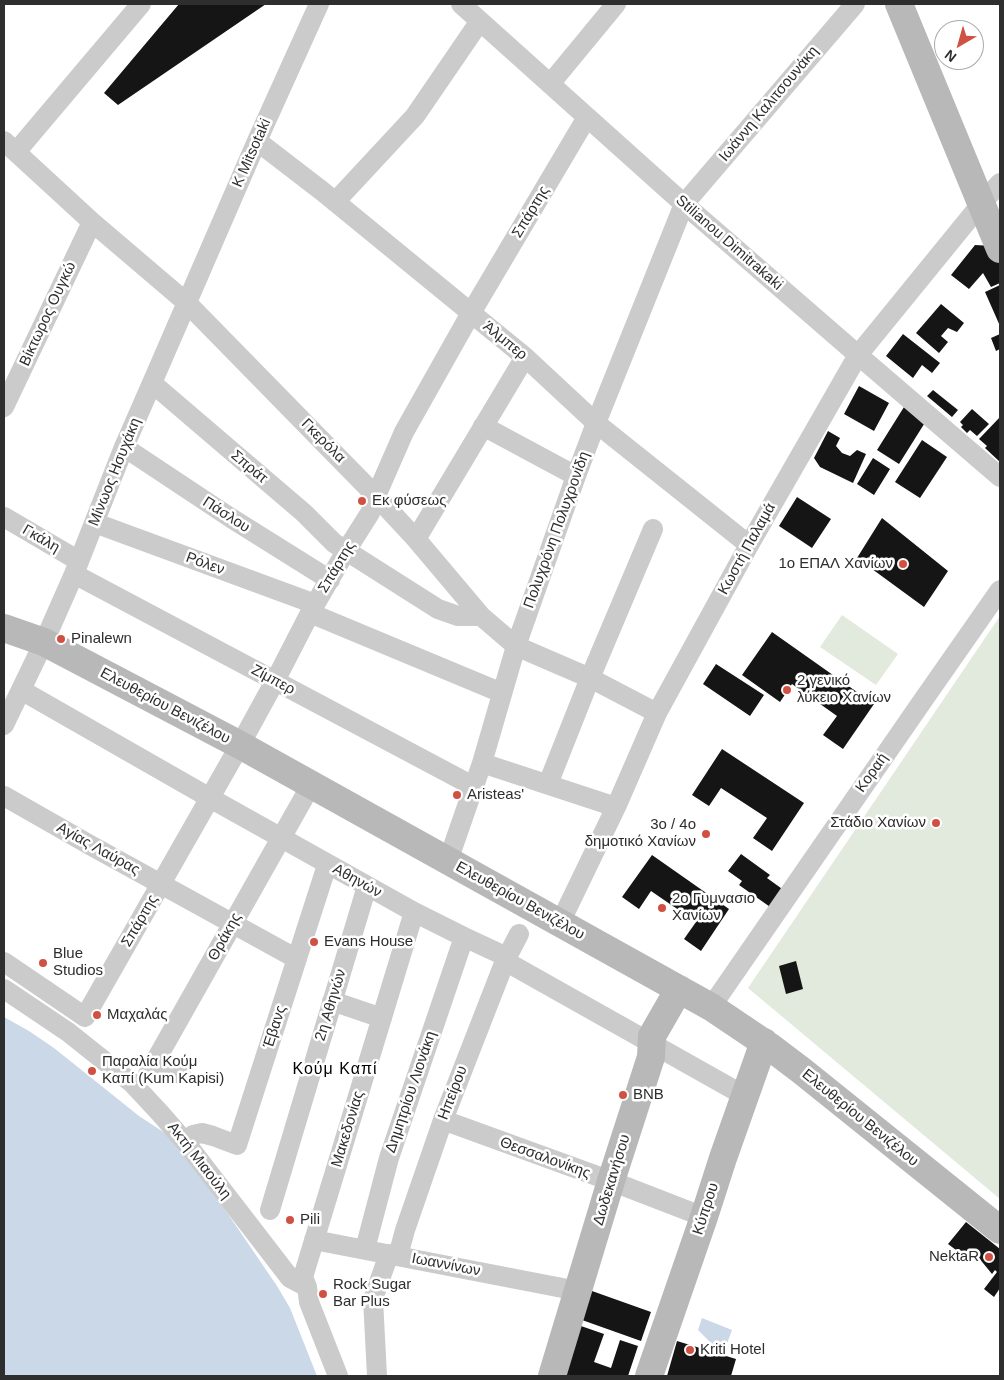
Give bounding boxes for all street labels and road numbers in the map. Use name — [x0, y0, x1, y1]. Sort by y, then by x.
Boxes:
street label: Ιωάννη Καλιτσουνάκη — [716, 43, 822, 165]
street label: K Mitsotaki — [229, 116, 275, 190]
street label: Σπάρτης — [509, 183, 553, 241]
street label: Stilianou Dimitrakaki — [672, 192, 786, 294]
street label: Βίκτωρος Ουγκώ — [16, 259, 80, 369]
street label: Άλμπερ — [479, 318, 531, 364]
street label: Μίνωος Ησυχάκη — [85, 415, 145, 529]
street label: Γκερόλα — [297, 415, 349, 467]
street label: Σπράτ — [227, 447, 271, 487]
street label: Πολυχρόνη Πολυχρονίδη — [520, 449, 594, 611]
street label: Πάσλου — [199, 493, 253, 537]
street label: Κωστή Παλαμά — [714, 500, 780, 598]
street label: Γκάλη — [19, 521, 63, 557]
street label: Σπάρτης — [315, 538, 359, 596]
street label: Ρόλεν — [183, 549, 227, 579]
street label: Ζίμπερ — [248, 661, 298, 699]
street label: Ελευθερίου Βενιζέλου — [97, 664, 233, 748]
street label: Κοραή — [852, 750, 892, 796]
street label: Αγίας Λαύρας — [53, 819, 143, 879]
street label: Ελευθερίου Βενιζέλου — [452, 858, 588, 944]
street label: Αθηνών — [329, 860, 385, 902]
street label: Σπάρτης — [118, 892, 162, 950]
street label: Θράκης — [205, 910, 245, 964]
street label: 2η Αθηνών — [312, 967, 350, 1043]
street label: Έβανς — [260, 1003, 290, 1051]
street label: Δημητρίου Λιονάκη — [382, 1029, 440, 1155]
street label: Ηπείρου — [435, 1064, 471, 1122]
street label: Ελευθερίου Βενιζέλου — [798, 1065, 922, 1171]
street label: Μακεδονίας — [328, 1089, 368, 1169]
street label: Ακτή Μιαούλη — [163, 1119, 235, 1203]
street label: Δωδεκανήσου — [590, 1132, 634, 1228]
street label: Θεσσαλονίκης — [497, 1133, 593, 1183]
street label: Κύπρου — [689, 1181, 723, 1237]
street label: Ιωαννίνων — [410, 1250, 482, 1280]

